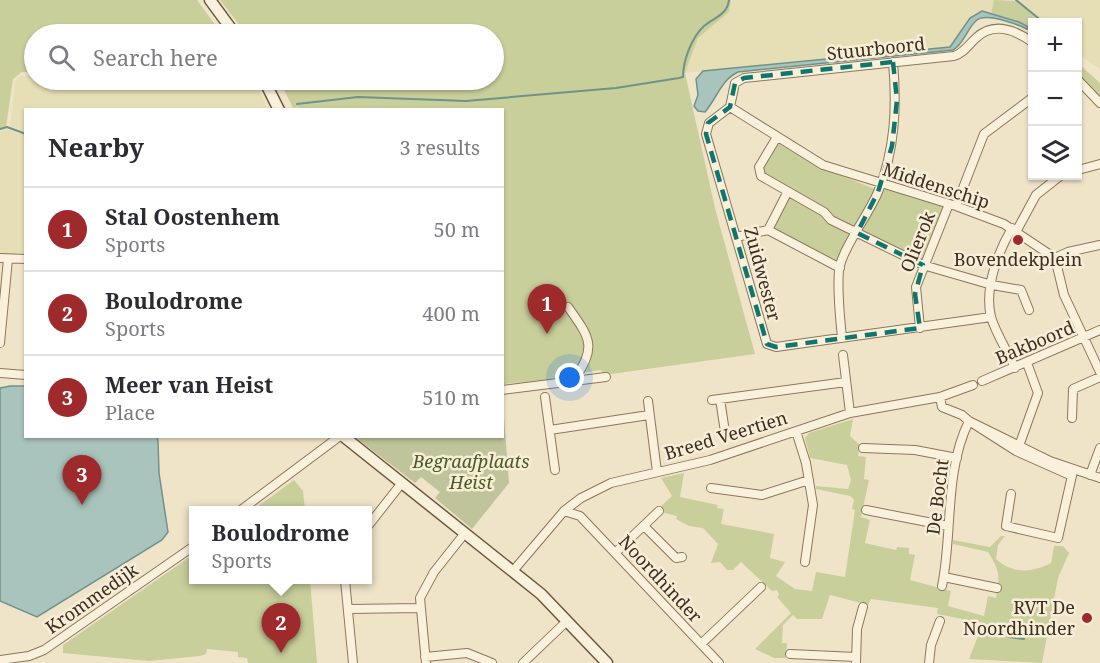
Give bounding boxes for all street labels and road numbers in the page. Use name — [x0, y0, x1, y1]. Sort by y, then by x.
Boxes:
street label: Stuurboord — [825, 31, 926, 65]
street label: Middenschip — [880, 156, 993, 214]
street label: Olierok — [894, 207, 940, 276]
street label: Zuidwester — [739, 224, 787, 324]
street label: Bakboord — [991, 315, 1078, 369]
street label: Breed Veertien — [661, 405, 790, 465]
street label: De Bocht — [920, 458, 954, 536]
street label: Noordhinder — [614, 529, 708, 628]
street label: Krommedijk — [40, 557, 143, 639]

